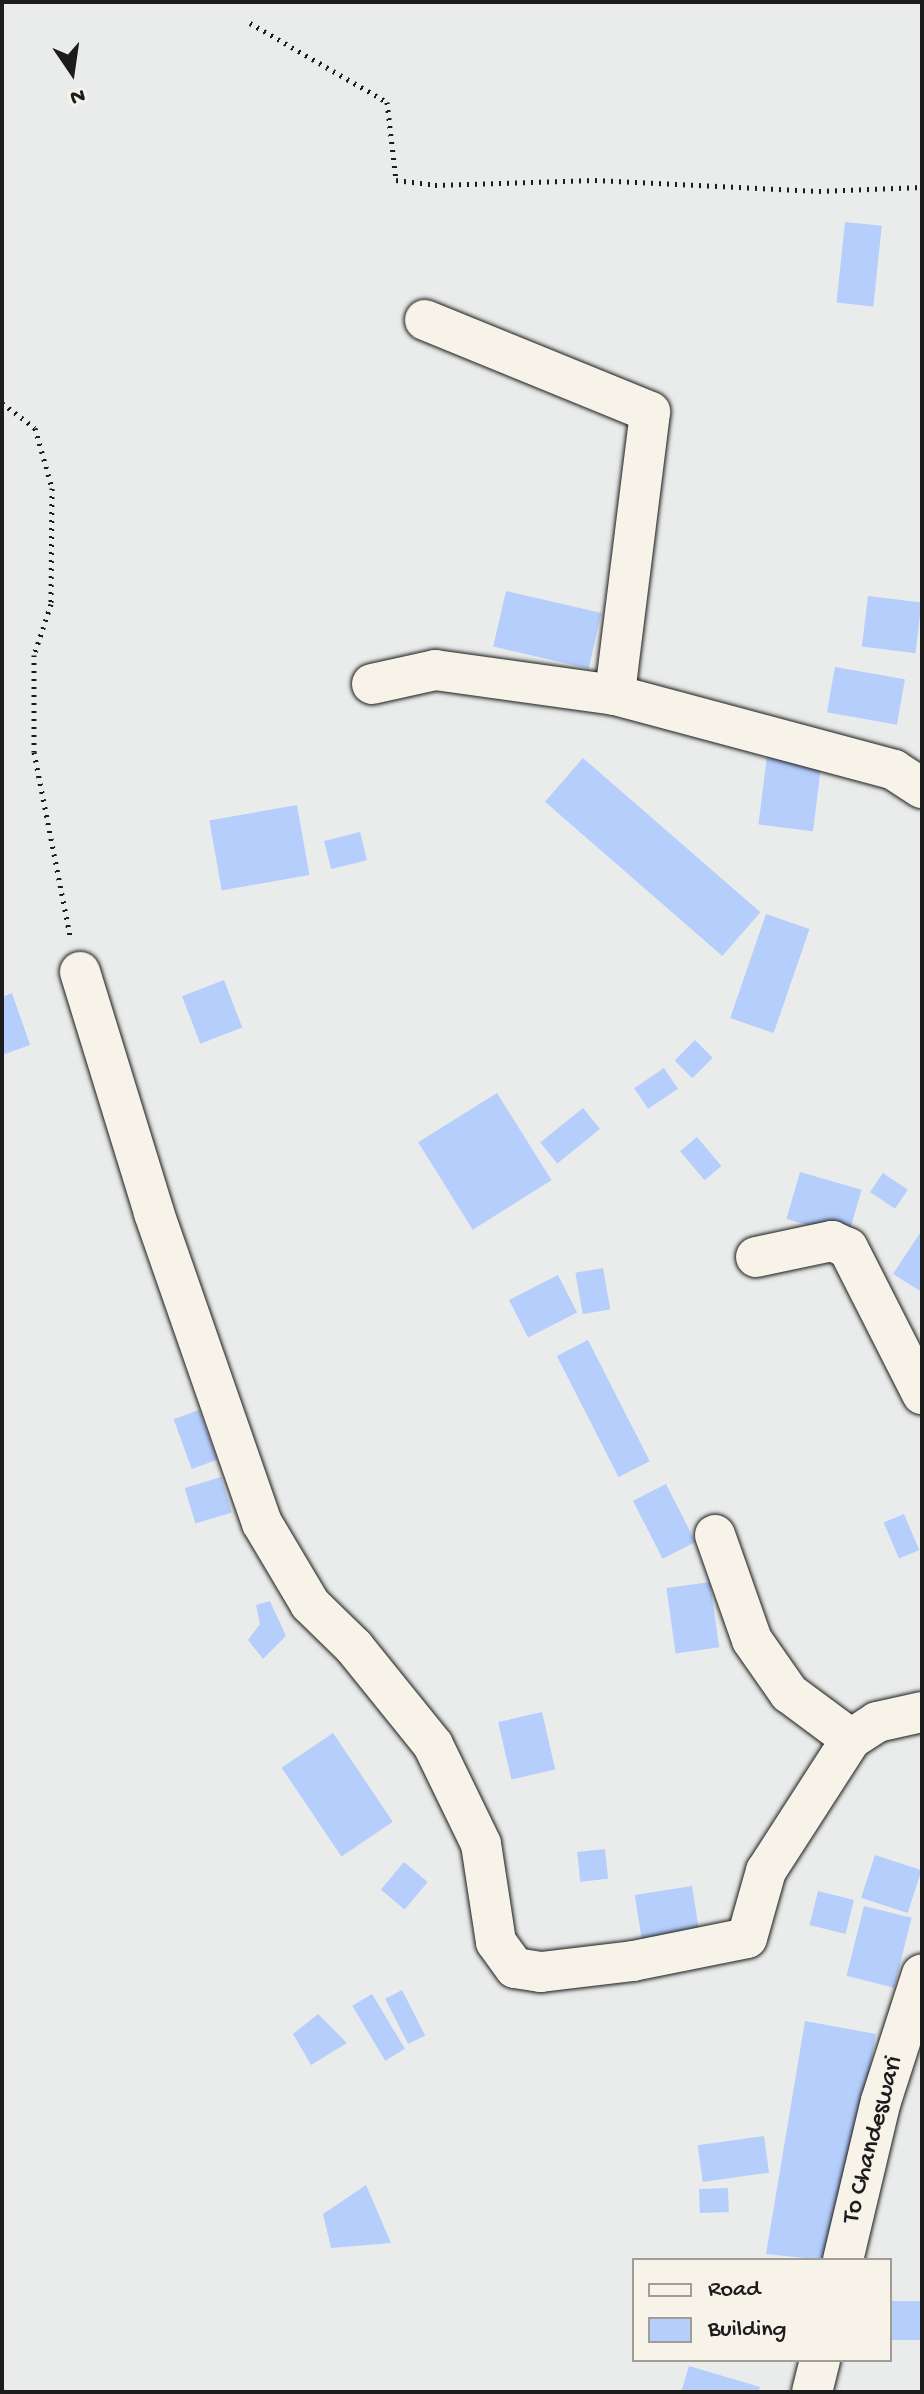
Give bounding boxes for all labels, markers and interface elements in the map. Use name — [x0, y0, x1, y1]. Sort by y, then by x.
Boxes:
north arrow — [32, 32, 112, 112]
text: N — [67, 81, 87, 110]
street label: To Chandeswari — [837, 2053, 911, 2227]
legend — [632, 2258, 892, 2362]
text: Road — [708, 2276, 760, 2305]
text: Building — [708, 2316, 786, 2345]

